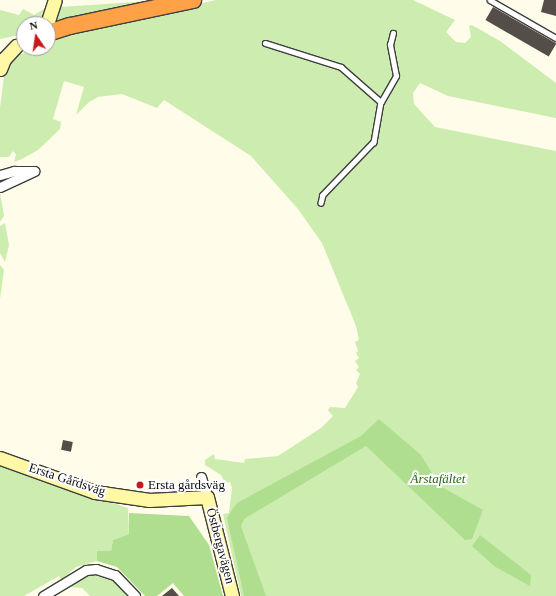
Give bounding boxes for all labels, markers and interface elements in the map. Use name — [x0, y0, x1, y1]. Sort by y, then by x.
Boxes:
north arrow — [16, 16, 56, 56]
text: N — [28, 19, 39, 32]
street label: Ersta Gårdsväg — [27, 460, 107, 500]
park label: Årstafältet — [411, 471, 465, 487]
place label: Ersta gårdsväg — [148, 477, 225, 493]
marker: Ersta gårdsväg — [135, 480, 145, 490]
street label: Östbergavägen — [202, 506, 238, 586]

